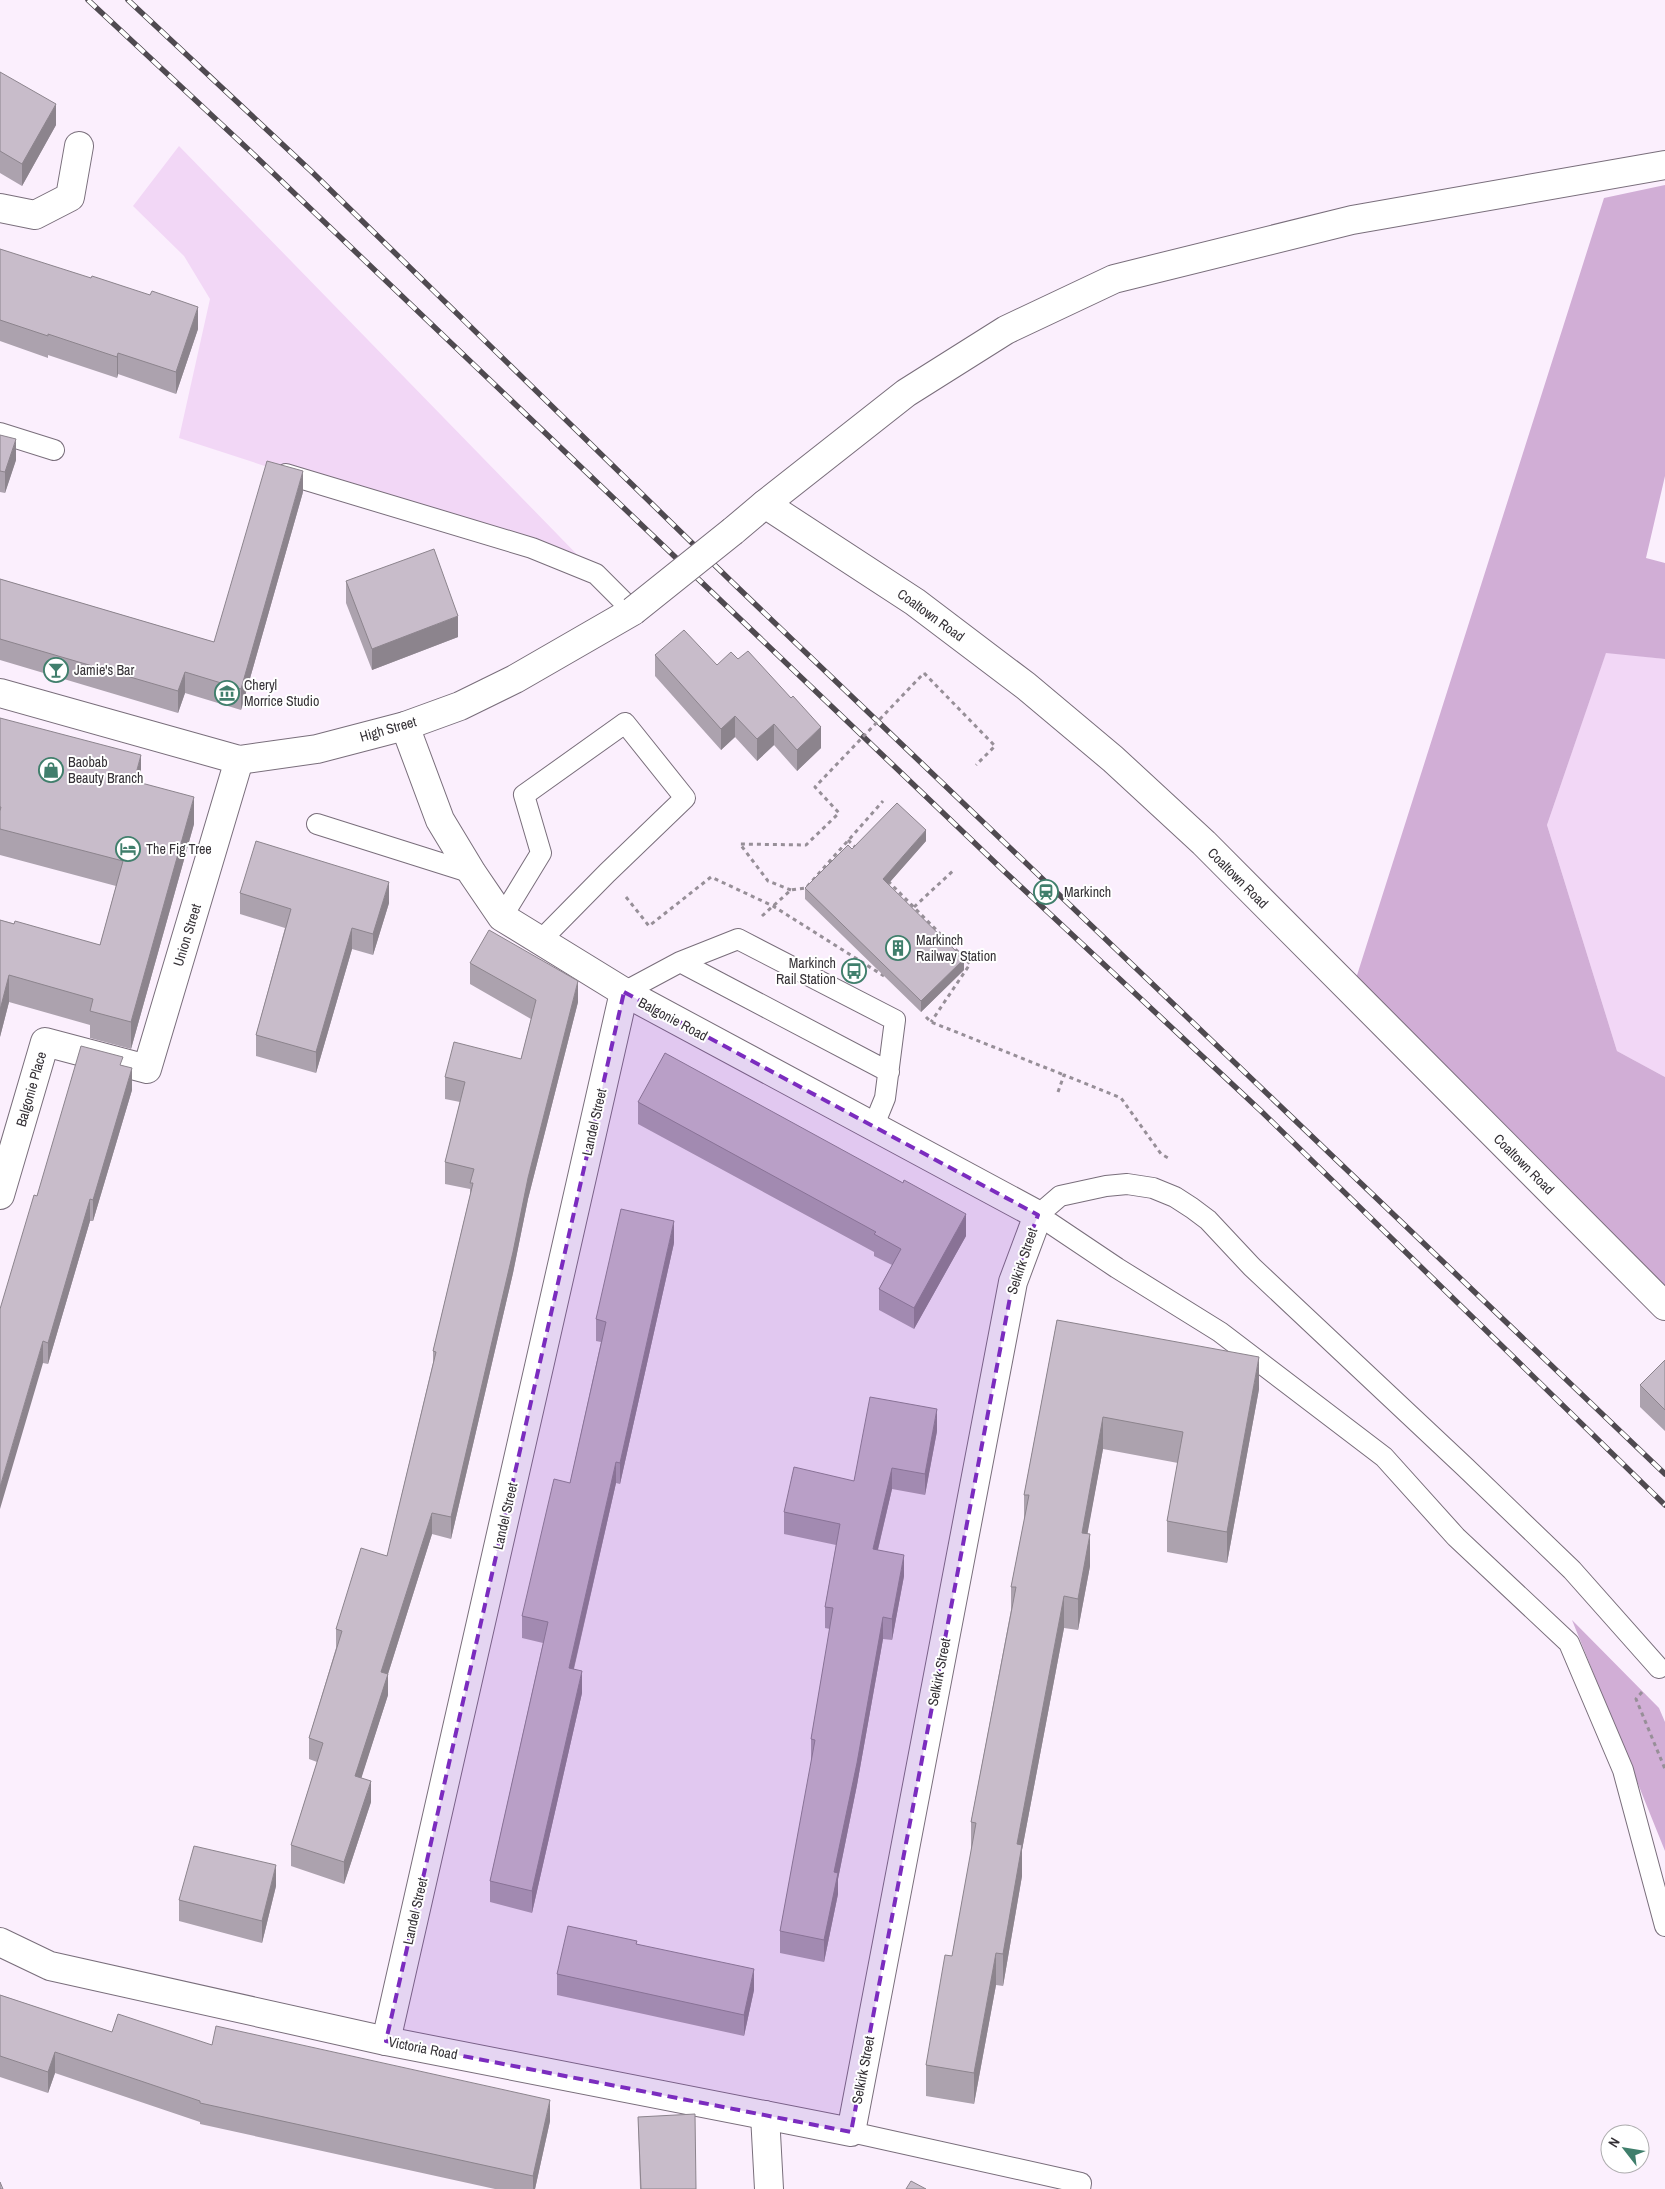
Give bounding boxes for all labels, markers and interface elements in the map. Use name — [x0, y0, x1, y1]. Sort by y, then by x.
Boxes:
street label: Coaltown Road — [894, 585, 968, 645]
bar icon: Jamie's Bar — [43, 657, 69, 683]
place label: Jamie's Bar — [74, 661, 134, 679]
place label: Cheryl Morrice Studio — [244, 676, 319, 710]
museum icon: Cheryl Morrice Studio — [214, 680, 240, 706]
street label: High Street — [358, 712, 418, 746]
place label: Baobab Beauty Branch — [68, 753, 143, 787]
shop icon: Baobab Beauty Branch — [38, 757, 64, 783]
hotel icon: The Fig Tree — [115, 836, 141, 862]
place label: The Fig Tree — [146, 840, 212, 858]
street label: Coaltown Road — [1204, 844, 1272, 912]
station icon: Markinch — [1033, 879, 1059, 905]
place label: Markinch — [1064, 883, 1111, 901]
street label: Union Street — [169, 902, 205, 968]
place label: Markinch Railway Station — [916, 931, 996, 965]
building icon: Markinch Railway Station — [885, 935, 911, 961]
place label: Markinch Rail Station — [776, 954, 836, 988]
bus stop icon: Markinch Rail Station — [841, 958, 867, 984]
street label: Balgonie Road — [635, 993, 711, 1045]
street label: Balgonie Place — [12, 1049, 50, 1129]
street label: Landel Street — [578, 1087, 610, 1157]
street label: Coaltown Road — [1490, 1130, 1558, 1198]
street label: Selkirk Street — [1003, 1225, 1041, 1297]
street label: Landel Street — [489, 1481, 521, 1551]
street label: Selkirk Street — [924, 1636, 954, 1708]
street label: Landel Street — [399, 1876, 431, 1946]
street label: Victoria Road — [387, 2032, 459, 2064]
street label: Selkirk Street — [848, 2034, 878, 2106]
north arrow — [1600, 2124, 1650, 2174]
text: N — [1604, 2134, 1624, 2150]

